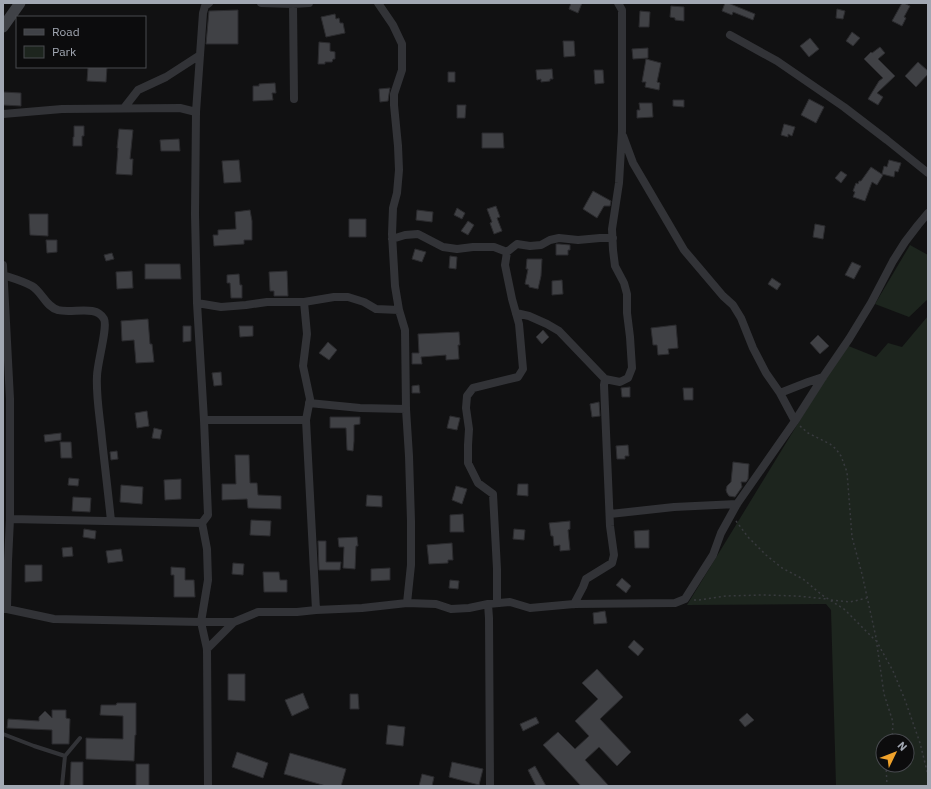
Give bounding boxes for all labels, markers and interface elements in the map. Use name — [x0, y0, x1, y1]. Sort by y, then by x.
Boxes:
legend — [16, 16, 146, 68]
text: Road — [52, 24, 80, 39]
text: Park — [52, 44, 77, 59]
north arrow — [875, 733, 915, 773]
text: N — [894, 738, 910, 754]

